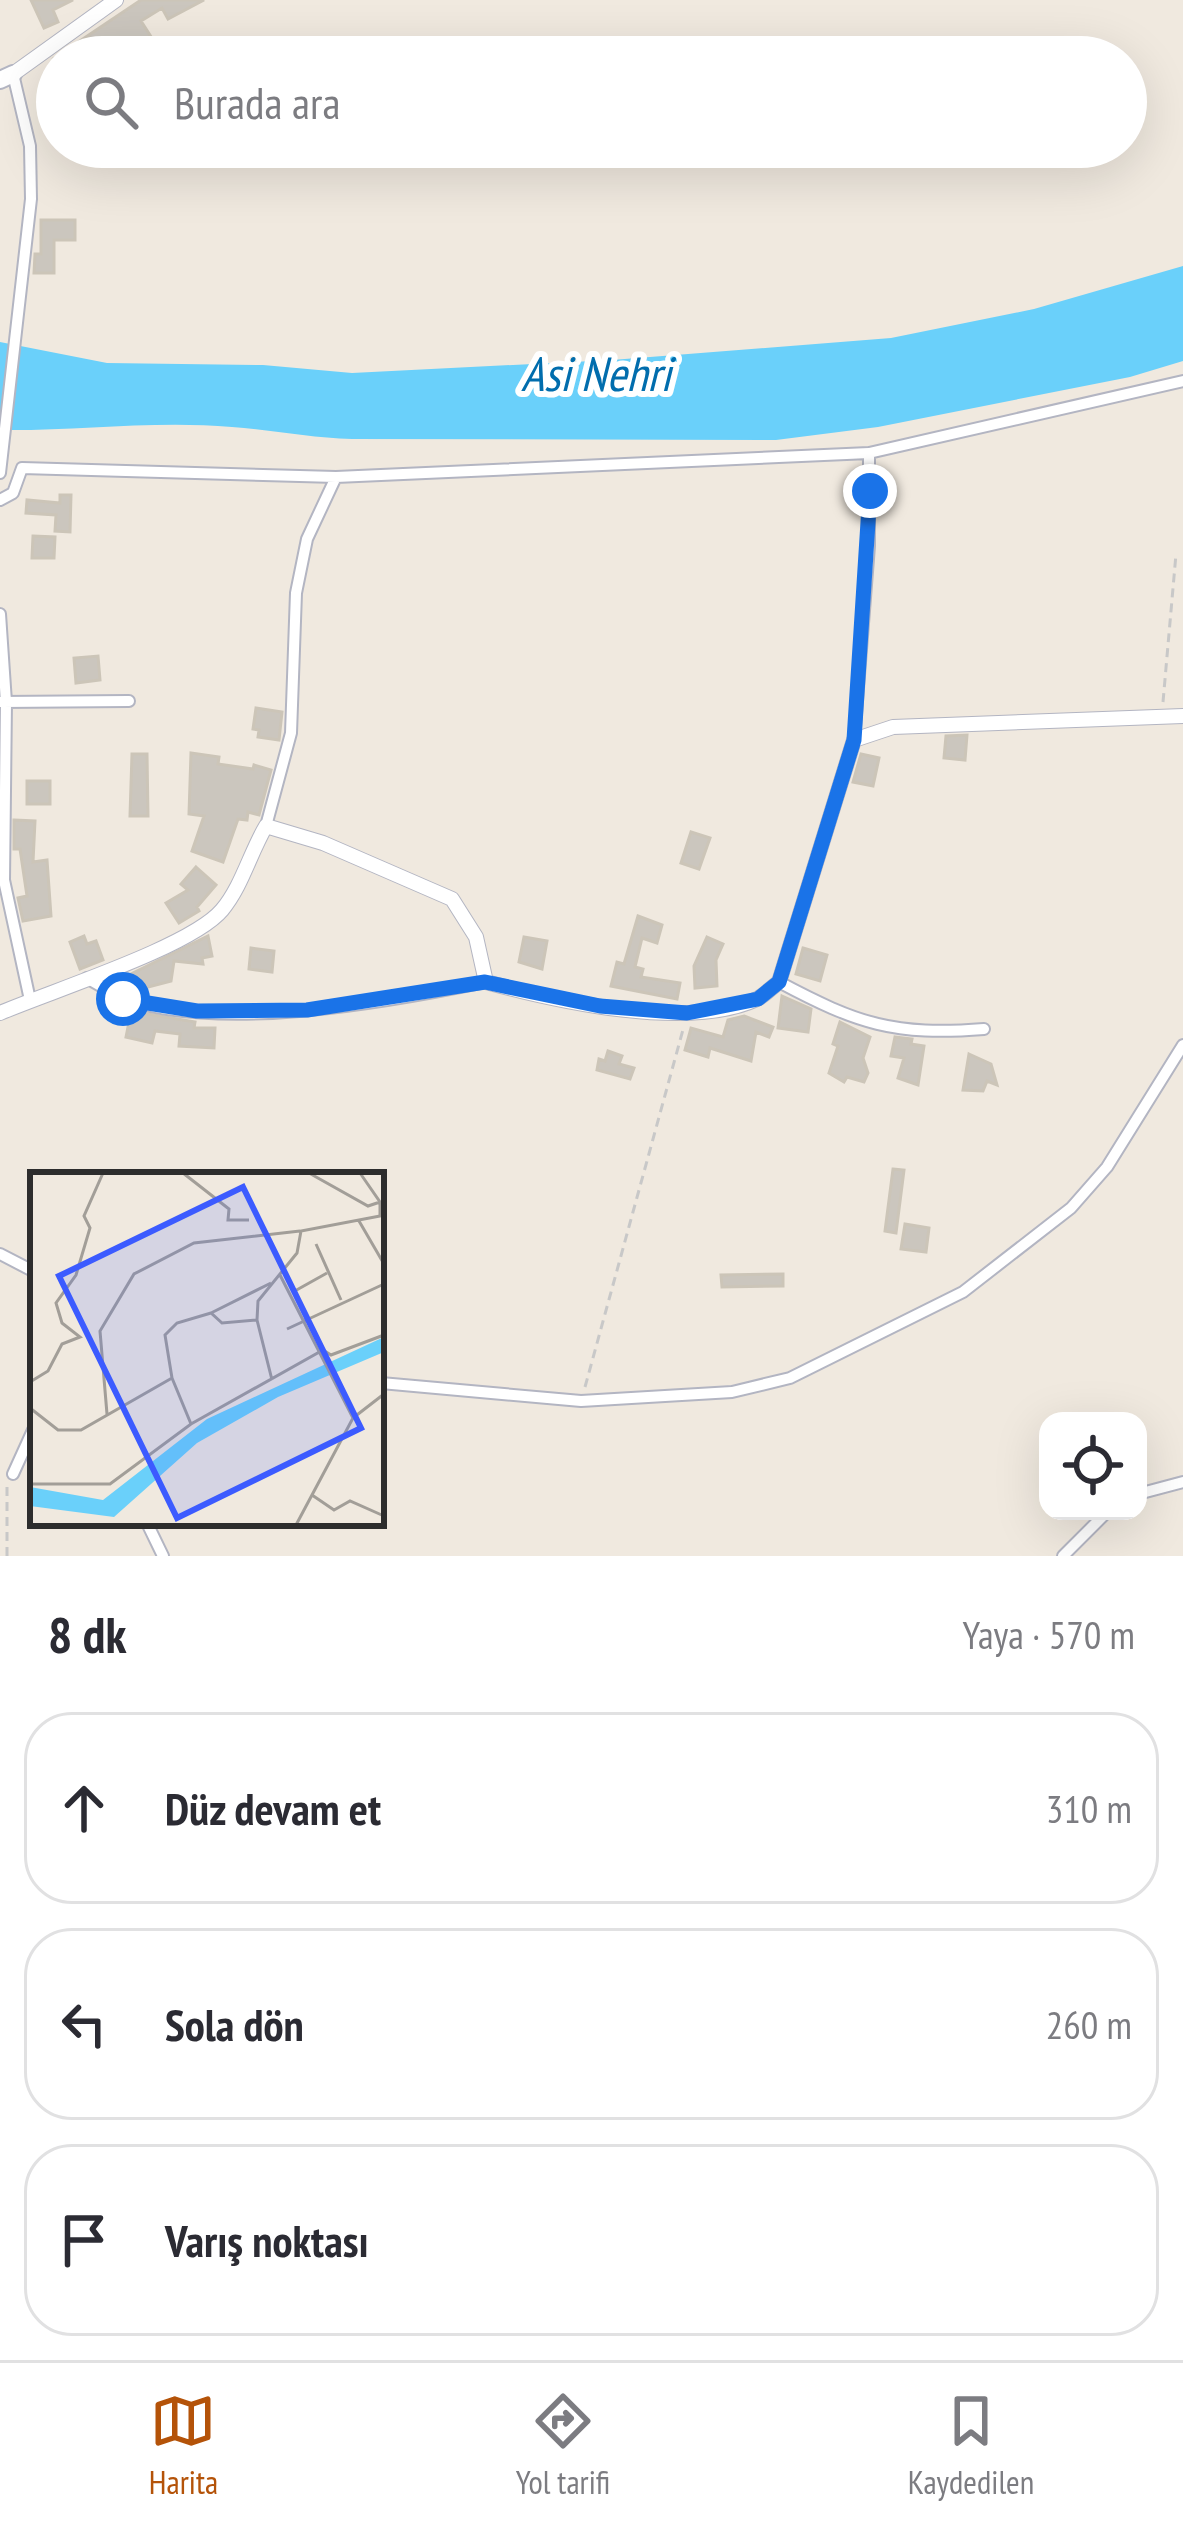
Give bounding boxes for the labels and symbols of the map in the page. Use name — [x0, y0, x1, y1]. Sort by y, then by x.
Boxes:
water label: Asi Nehri — [521, 342, 677, 404]
route end — [843, 464, 897, 518]
route start — [96, 972, 150, 1026]
inset map — [30, 1172, 384, 1526]

